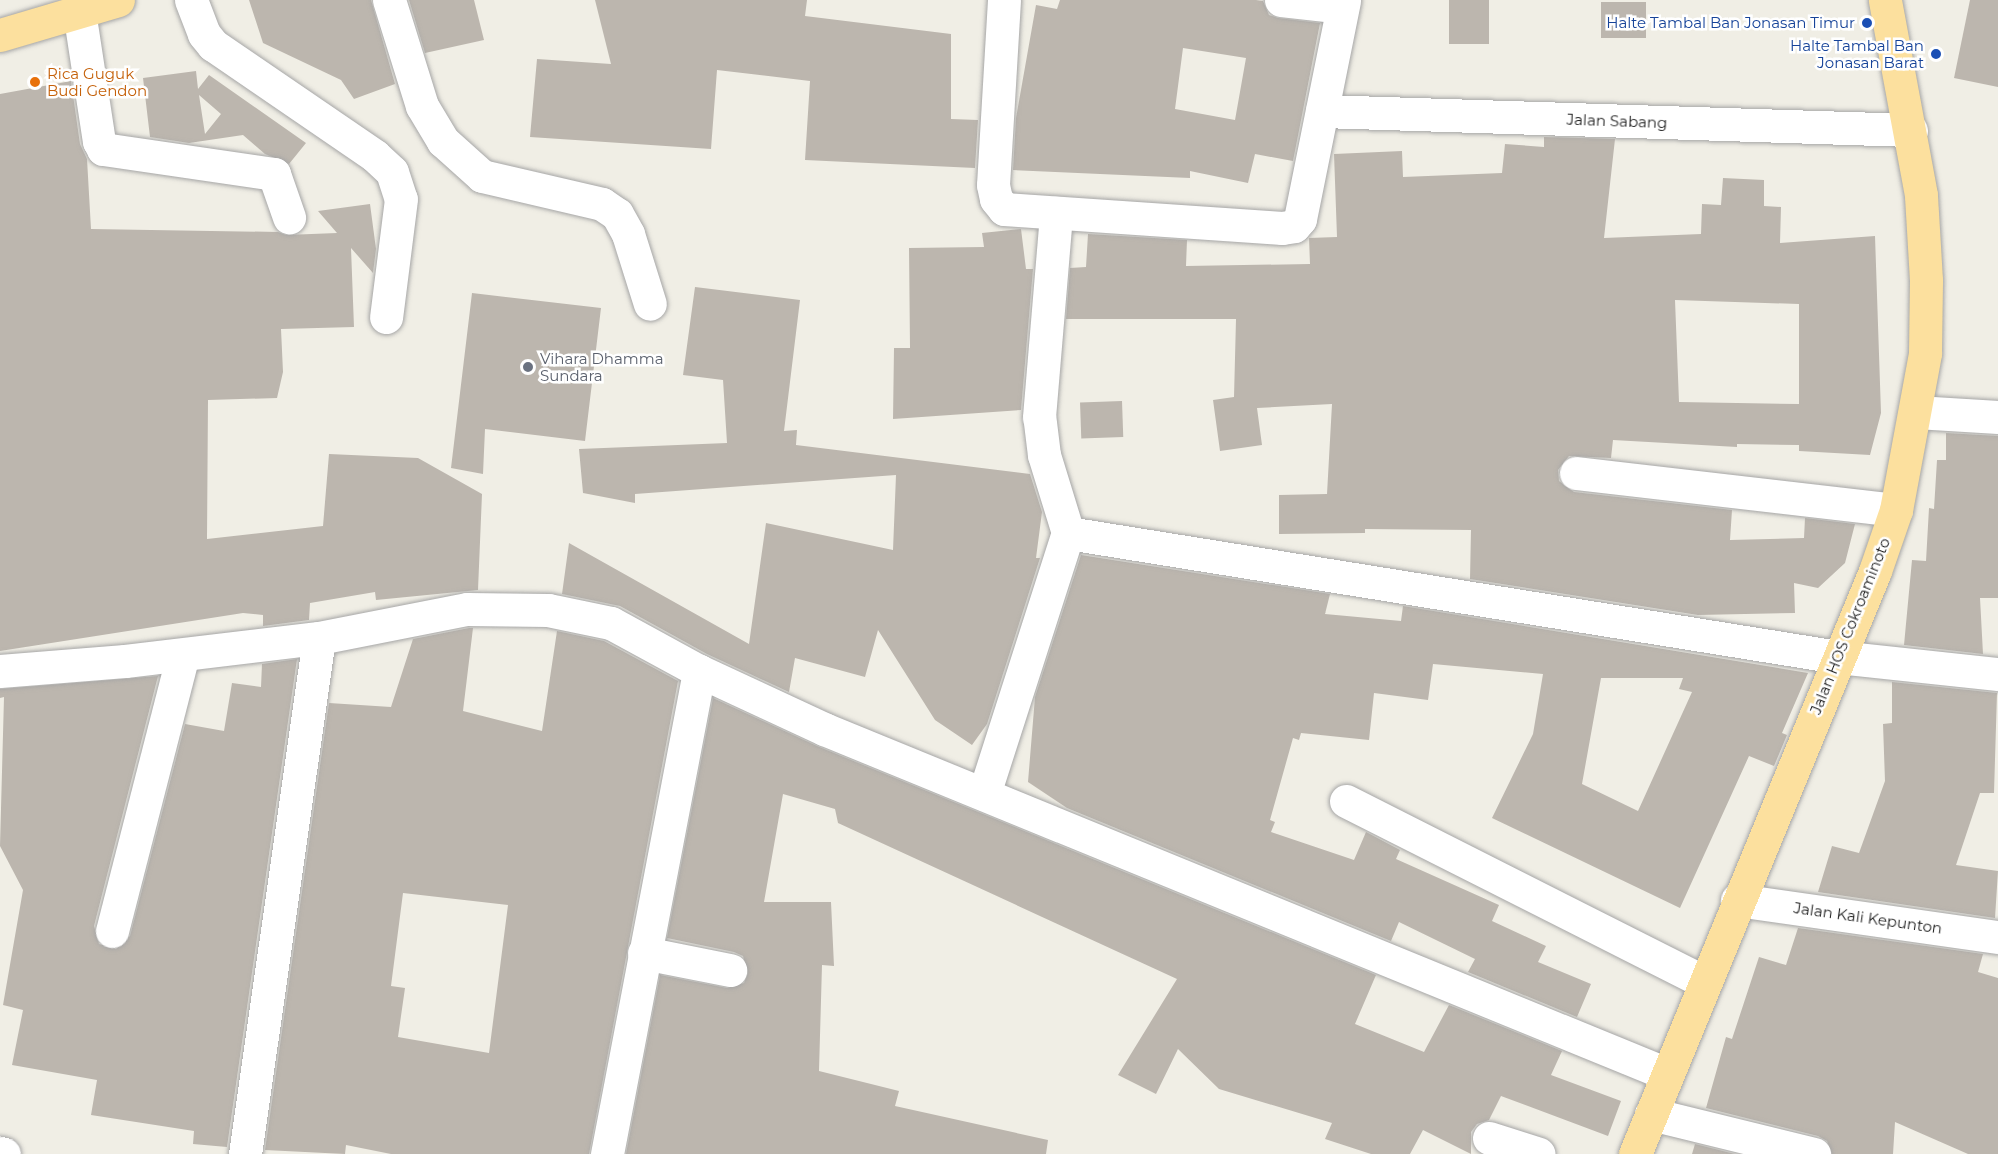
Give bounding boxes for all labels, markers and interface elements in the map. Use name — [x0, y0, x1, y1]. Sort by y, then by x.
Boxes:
place label: Halte Tambal Ban Jonasan Timur — [1606, 14, 1855, 32]
marker: Halte Tambal Ban Jonasan Timur — [1860, 16, 1874, 30]
place label: Halte Tambal Ban Jonasan Barat — [1790, 36, 1924, 71]
marker: Halte Tambal Ban Jonasan Barat — [1929, 47, 1943, 61]
place label: Rica Guguk Budi Gendon — [47, 64, 147, 99]
marker: Rica Guguk Budi Gendon — [28, 75, 42, 89]
street label: Jalan Sabang — [1566, 110, 1668, 132]
place label: Vihara Dhamma Sundara — [540, 349, 663, 384]
marker: Vihara Dhamma Sundara — [521, 360, 535, 374]
street label: Jalan HOS Cokroaminoto — [1806, 535, 1894, 717]
street label: Jalan Kali Kepunton — [1793, 899, 1943, 937]

